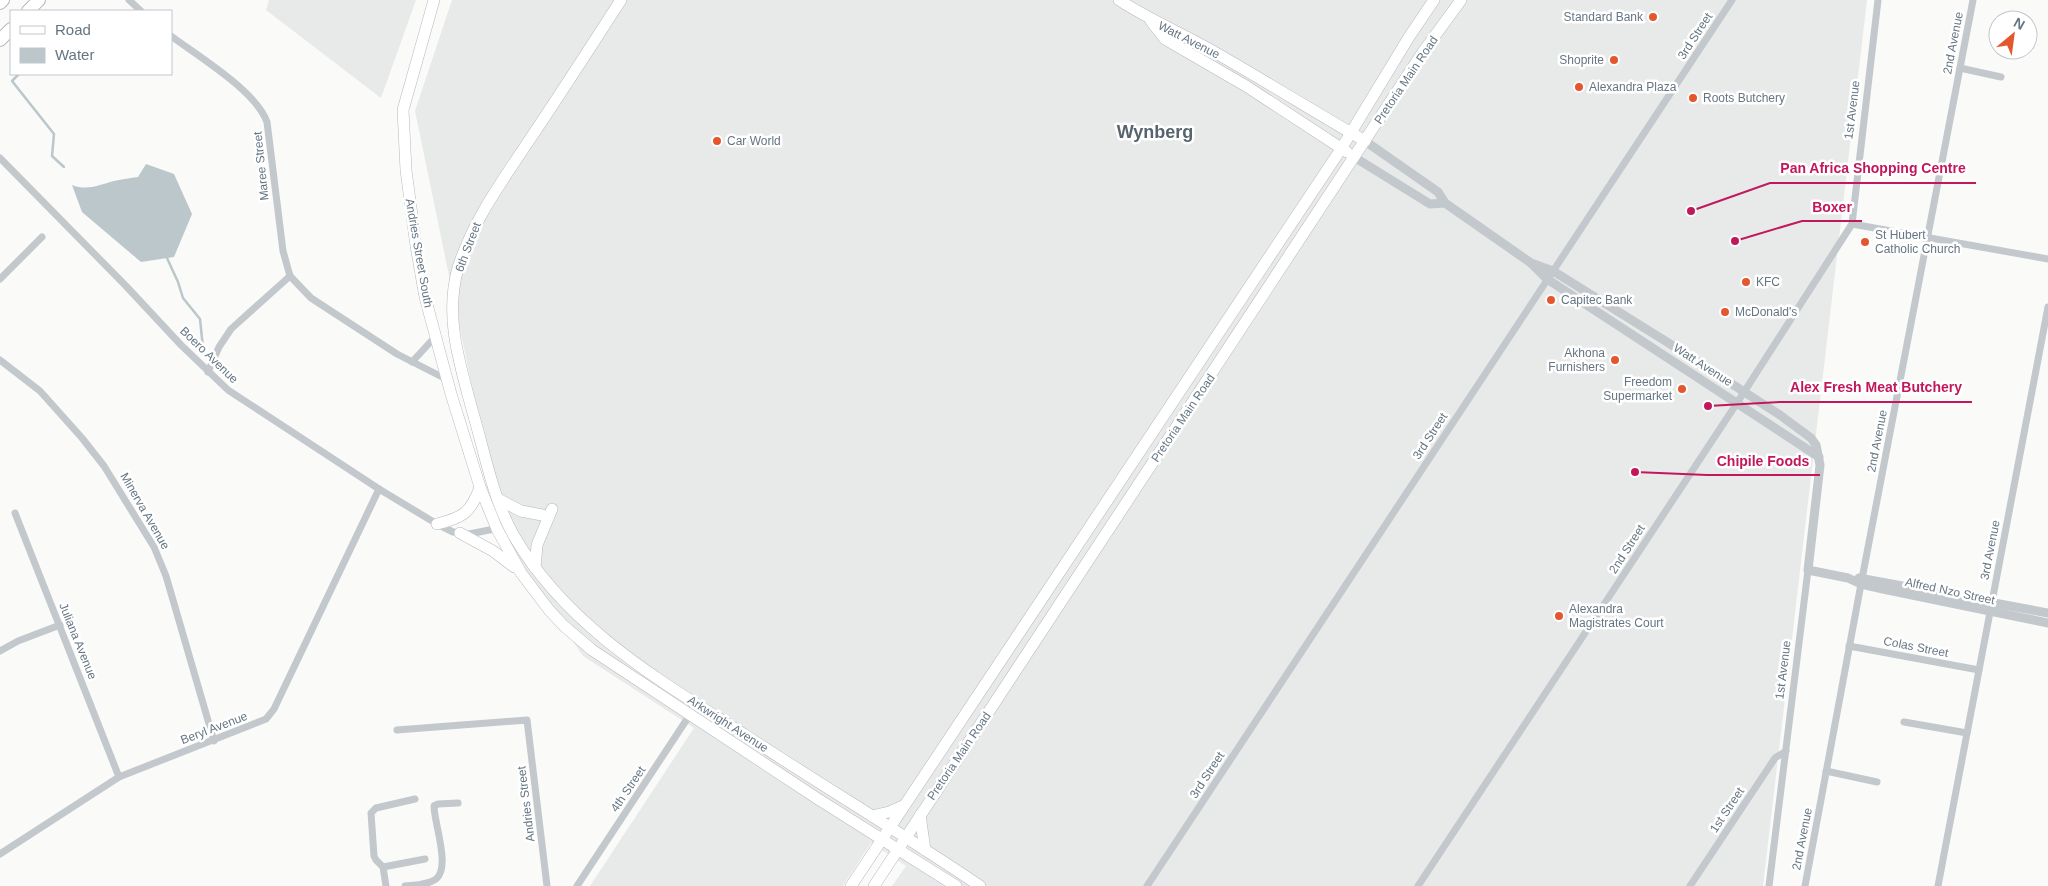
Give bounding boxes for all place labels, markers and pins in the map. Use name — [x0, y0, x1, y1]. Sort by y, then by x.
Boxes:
place label: Standard Bank — [1564, 10, 1644, 24]
marker: Standard Bank — [1647, 11, 1659, 23]
place label: Shoprite — [1559, 53, 1604, 67]
marker: Shoprite — [1608, 54, 1620, 66]
place label: Alexandra Plaza — [1589, 80, 1677, 94]
marker: Alexandra Plaza — [1573, 81, 1585, 93]
place label: Roots Butchery — [1703, 91, 1785, 105]
marker: Roots Butchery — [1687, 92, 1699, 104]
place label: Car World — [727, 134, 781, 148]
marker: Car World — [711, 135, 723, 147]
callout: Pan Africa Shopping Centre — [1770, 154, 1976, 183]
callout: Boxer — [1802, 192, 1862, 221]
place label: St Hubert Catholic Church — [1875, 228, 1960, 256]
marker: St Hubert Catholic Church — [1859, 236, 1871, 248]
place label: KFC — [1756, 275, 1780, 289]
marker: KFC — [1740, 276, 1752, 288]
place label: Capitec Bank — [1561, 293, 1633, 307]
marker: Capitec Bank — [1545, 294, 1557, 306]
place label: McDonald's — [1735, 305, 1797, 319]
marker: McDonald's — [1719, 306, 1731, 318]
place label: Akhona Furnishers — [1548, 346, 1605, 374]
marker: Akhona Furnishers — [1609, 354, 1621, 366]
callout: Alex Fresh Meat Butchery — [1780, 373, 1972, 402]
place label: Freedom Supermarket — [1603, 375, 1673, 403]
marker: Freedom Supermarket — [1676, 383, 1688, 395]
callout: Chipile Foods — [1707, 446, 1820, 475]
place label: Alexandra Magistrates Court — [1569, 602, 1664, 630]
marker: Alexandra Magistrates Court — [1553, 610, 1565, 622]

